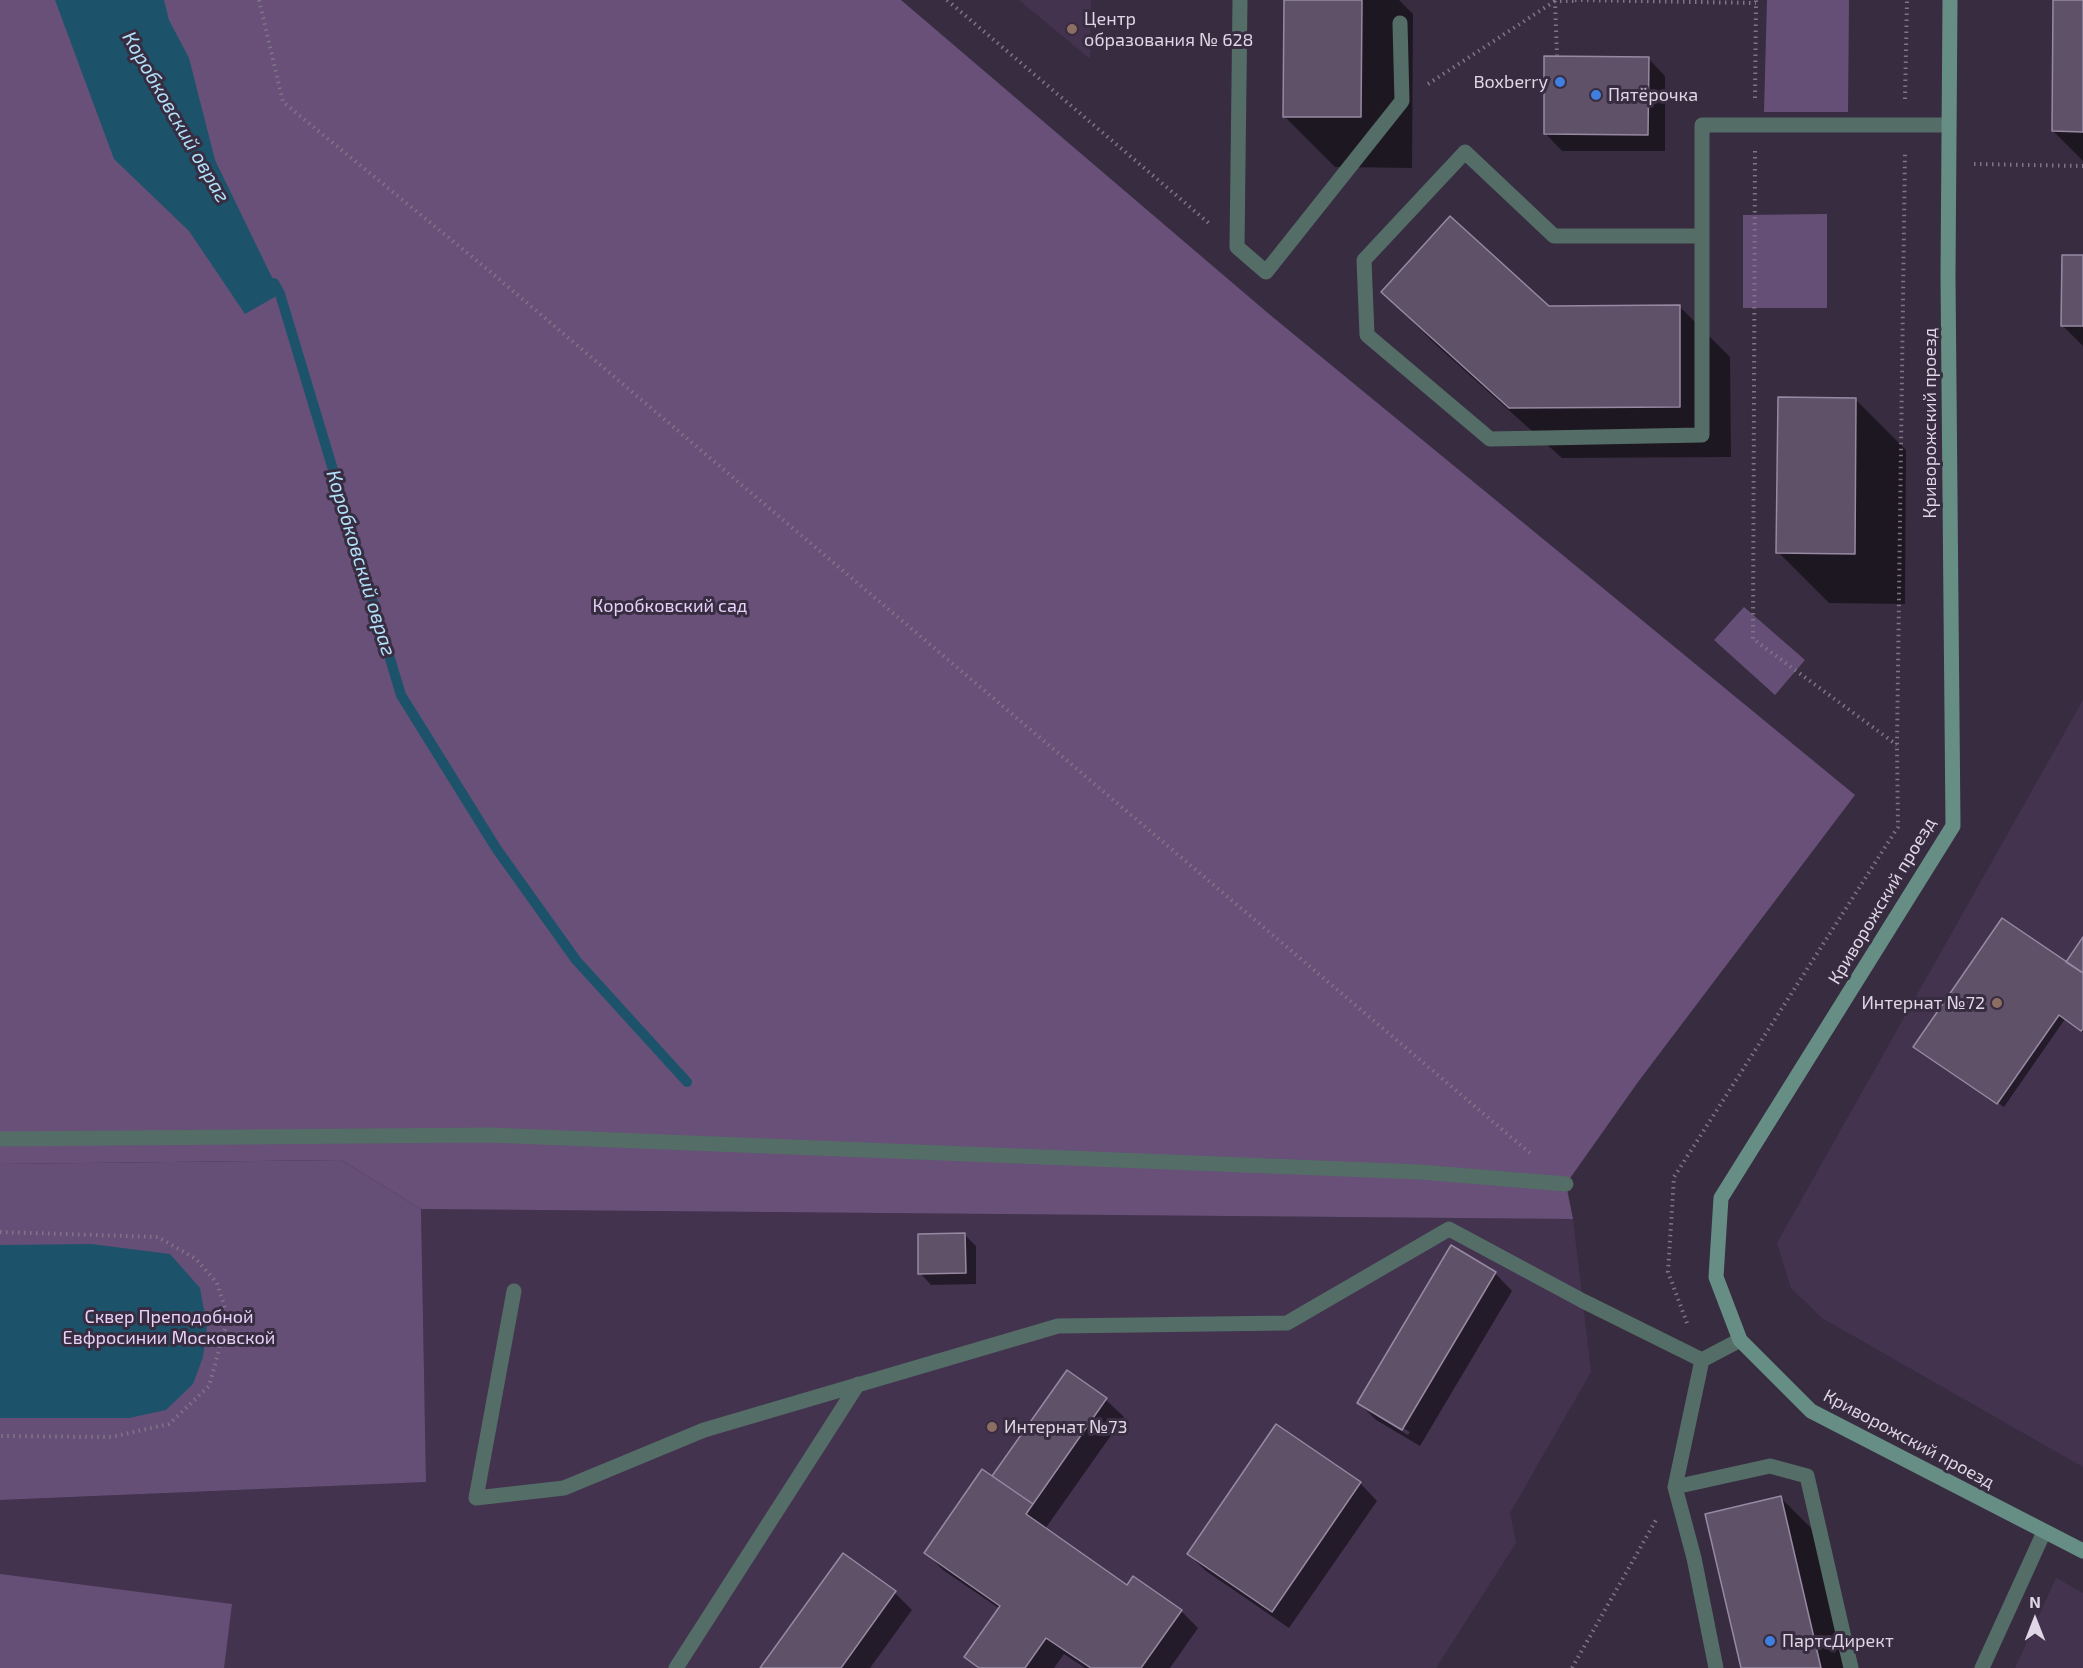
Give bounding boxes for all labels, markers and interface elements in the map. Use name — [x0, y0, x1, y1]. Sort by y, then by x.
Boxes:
place label: Центр образования № 628 — [1084, 8, 1254, 50]
marker: Центр образования № 628 — [1065, 22, 1079, 36]
water label: Коробковский овраг — [117, 27, 235, 207]
place label: Boxberry — [1473, 71, 1548, 93]
marker: Boxberry — [1553, 75, 1567, 89]
place label: Пятёрочка — [1608, 84, 1698, 106]
marker: Пятёрочка — [1589, 88, 1603, 102]
street label: Криворожский проезд — [1919, 328, 1941, 518]
water label: Коробковский овраг — [321, 467, 401, 659]
park label: Коробковский сад — [593, 595, 747, 617]
street label: Криворожский проезд — [1824, 814, 1940, 988]
place label: Интернат №72 — [1861, 992, 1985, 1014]
marker: Интернат №72 — [1990, 996, 2004, 1010]
park label: Сквер Преподобной Евфросинии Московской — [63, 1306, 275, 1348]
street label: Криворожский проезд — [1820, 1385, 1998, 1493]
place label: Интернат №73 — [1004, 1416, 1127, 1438]
marker: Интернат №73 — [985, 1420, 999, 1434]
north arrow — [2005, 1590, 2065, 1650]
text: N — [2029, 1592, 2041, 1611]
place label: ПартсДирект — [1782, 1630, 1894, 1652]
marker: ПартсДирект — [1763, 1634, 1777, 1648]

